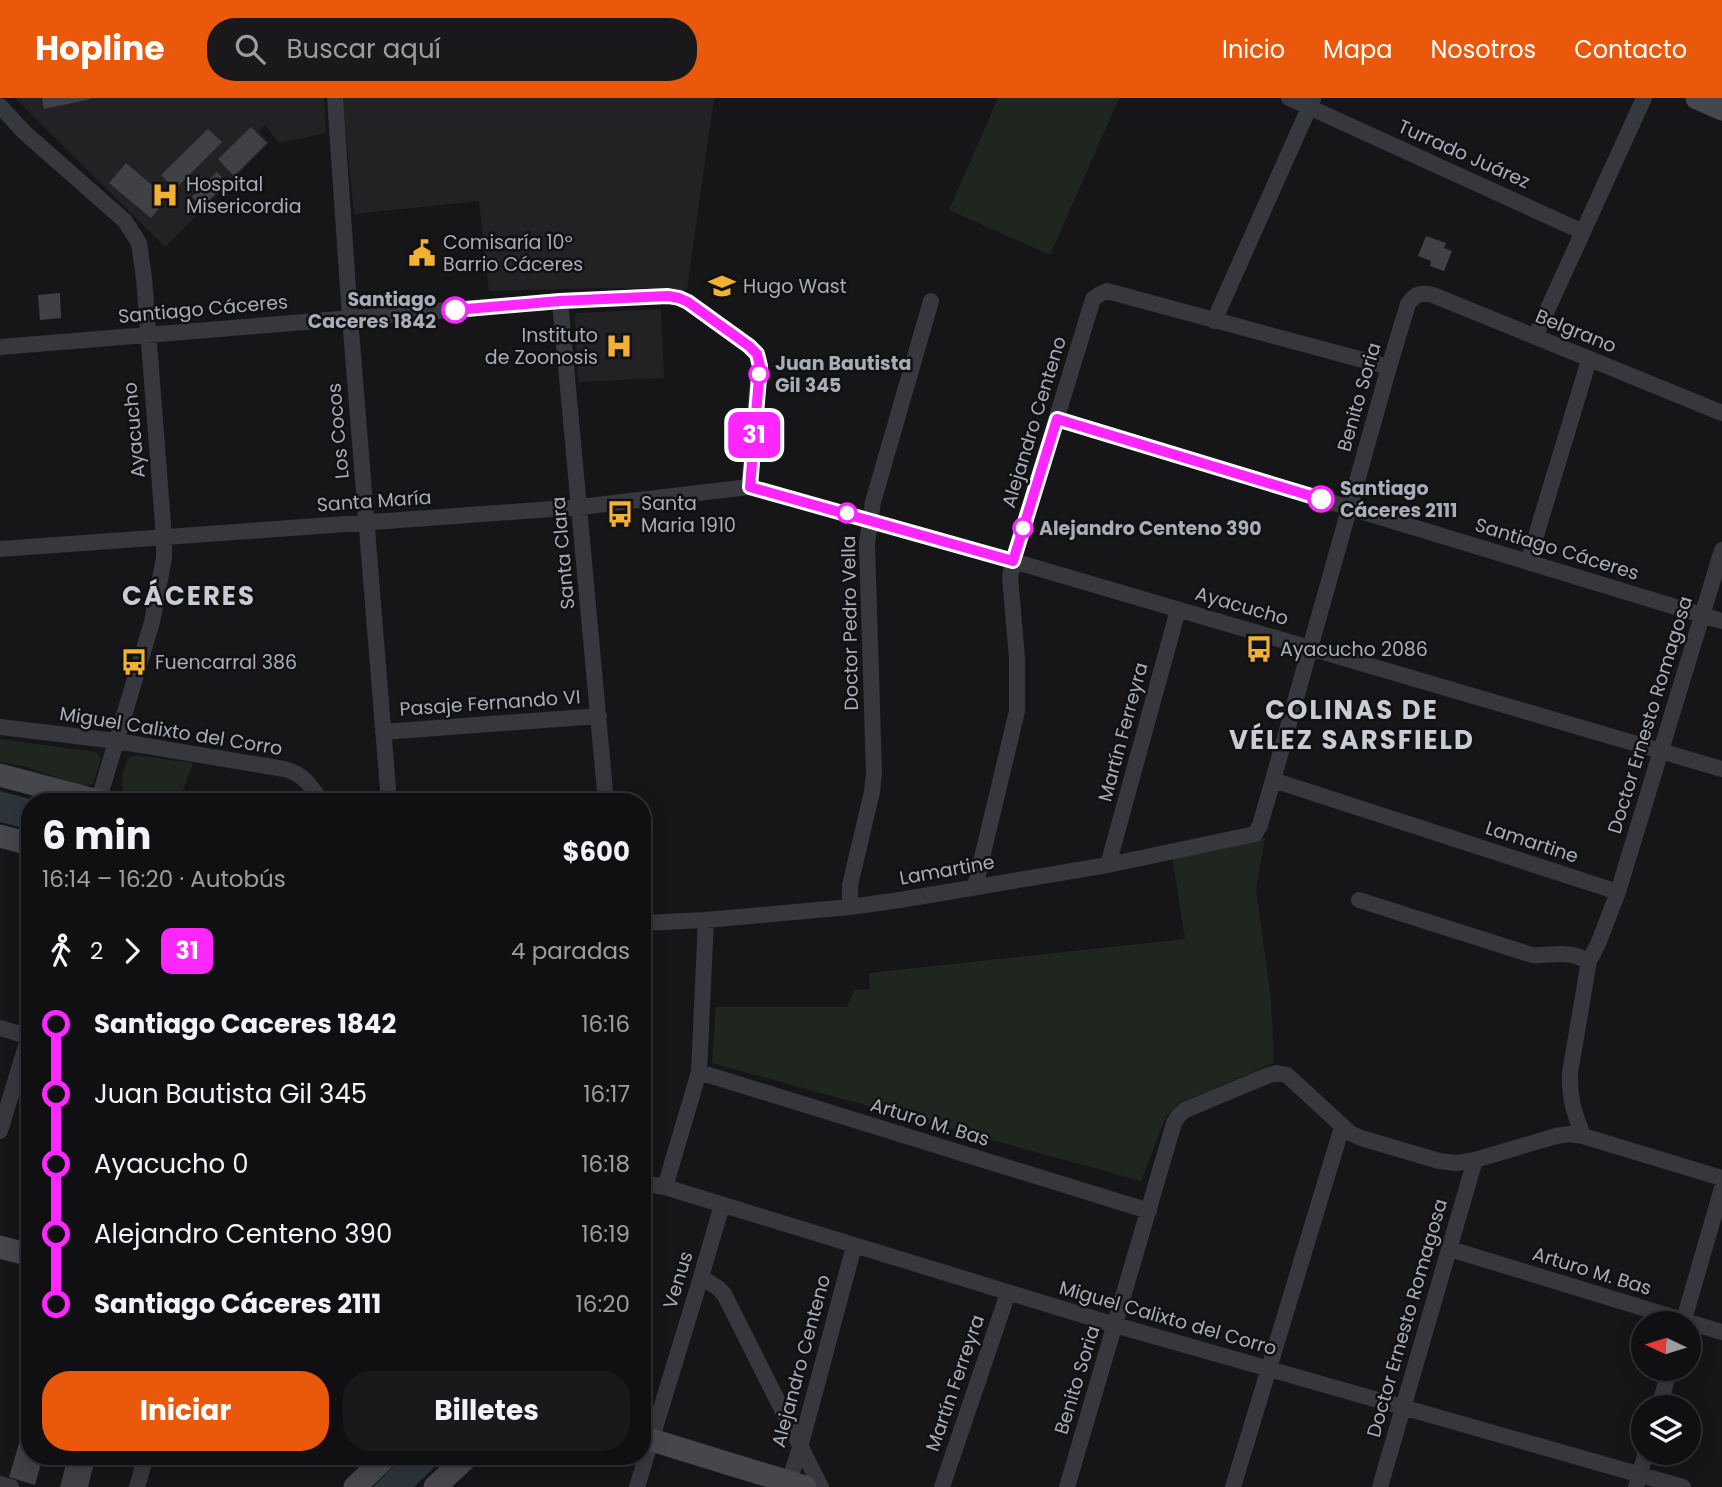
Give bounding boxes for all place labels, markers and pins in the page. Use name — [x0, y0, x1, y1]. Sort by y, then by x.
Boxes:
place label: Hospital Misericordia — [186, 171, 302, 220]
hospital icon: Hospital Misericordia — [150, 180, 180, 210]
place label: Comisaría 10º Barrio Cáceres — [443, 229, 583, 278]
public building icon: Comisaría 10º Barrio Cáceres — [407, 238, 437, 268]
school or university icon: Hugo Wast — [707, 271, 737, 301]
place label: Hugo Wast — [743, 273, 847, 300]
place label: Santiago Caceres 1842 — [308, 286, 436, 335]
marker: Santiago Caceres 1842 — [442, 297, 468, 323]
place label: Instituto de Zoonosis — [485, 322, 598, 371]
hospital icon: Instituto de Zoonosis — [604, 331, 634, 361]
place label: Juan Bautista Gil 345 — [775, 350, 911, 399]
marker: Juan Bautista Gil 345 — [749, 364, 769, 384]
place label: Santiago Cáceres 2111 — [1340, 475, 1457, 524]
marker: Santiago Cáceres 2111 — [1308, 486, 1334, 512]
place label: Santa Maria 1910 — [641, 490, 736, 539]
bus stop icon: Santa Maria 1910 — [605, 499, 635, 529]
unlabelled marker — [837, 503, 857, 523]
place label: Alejandro Centeno 390 — [1039, 515, 1262, 542]
marker: Alejandro Centeno 390 — [1013, 518, 1033, 538]
bus stop icon: Ayacucho 2086 — [1244, 634, 1274, 664]
place label: Ayacucho 2086 — [1280, 636, 1428, 663]
bus stop icon: Fuencarral 386 — [119, 647, 149, 677]
place label: Fuencarral 386 — [155, 649, 297, 676]

